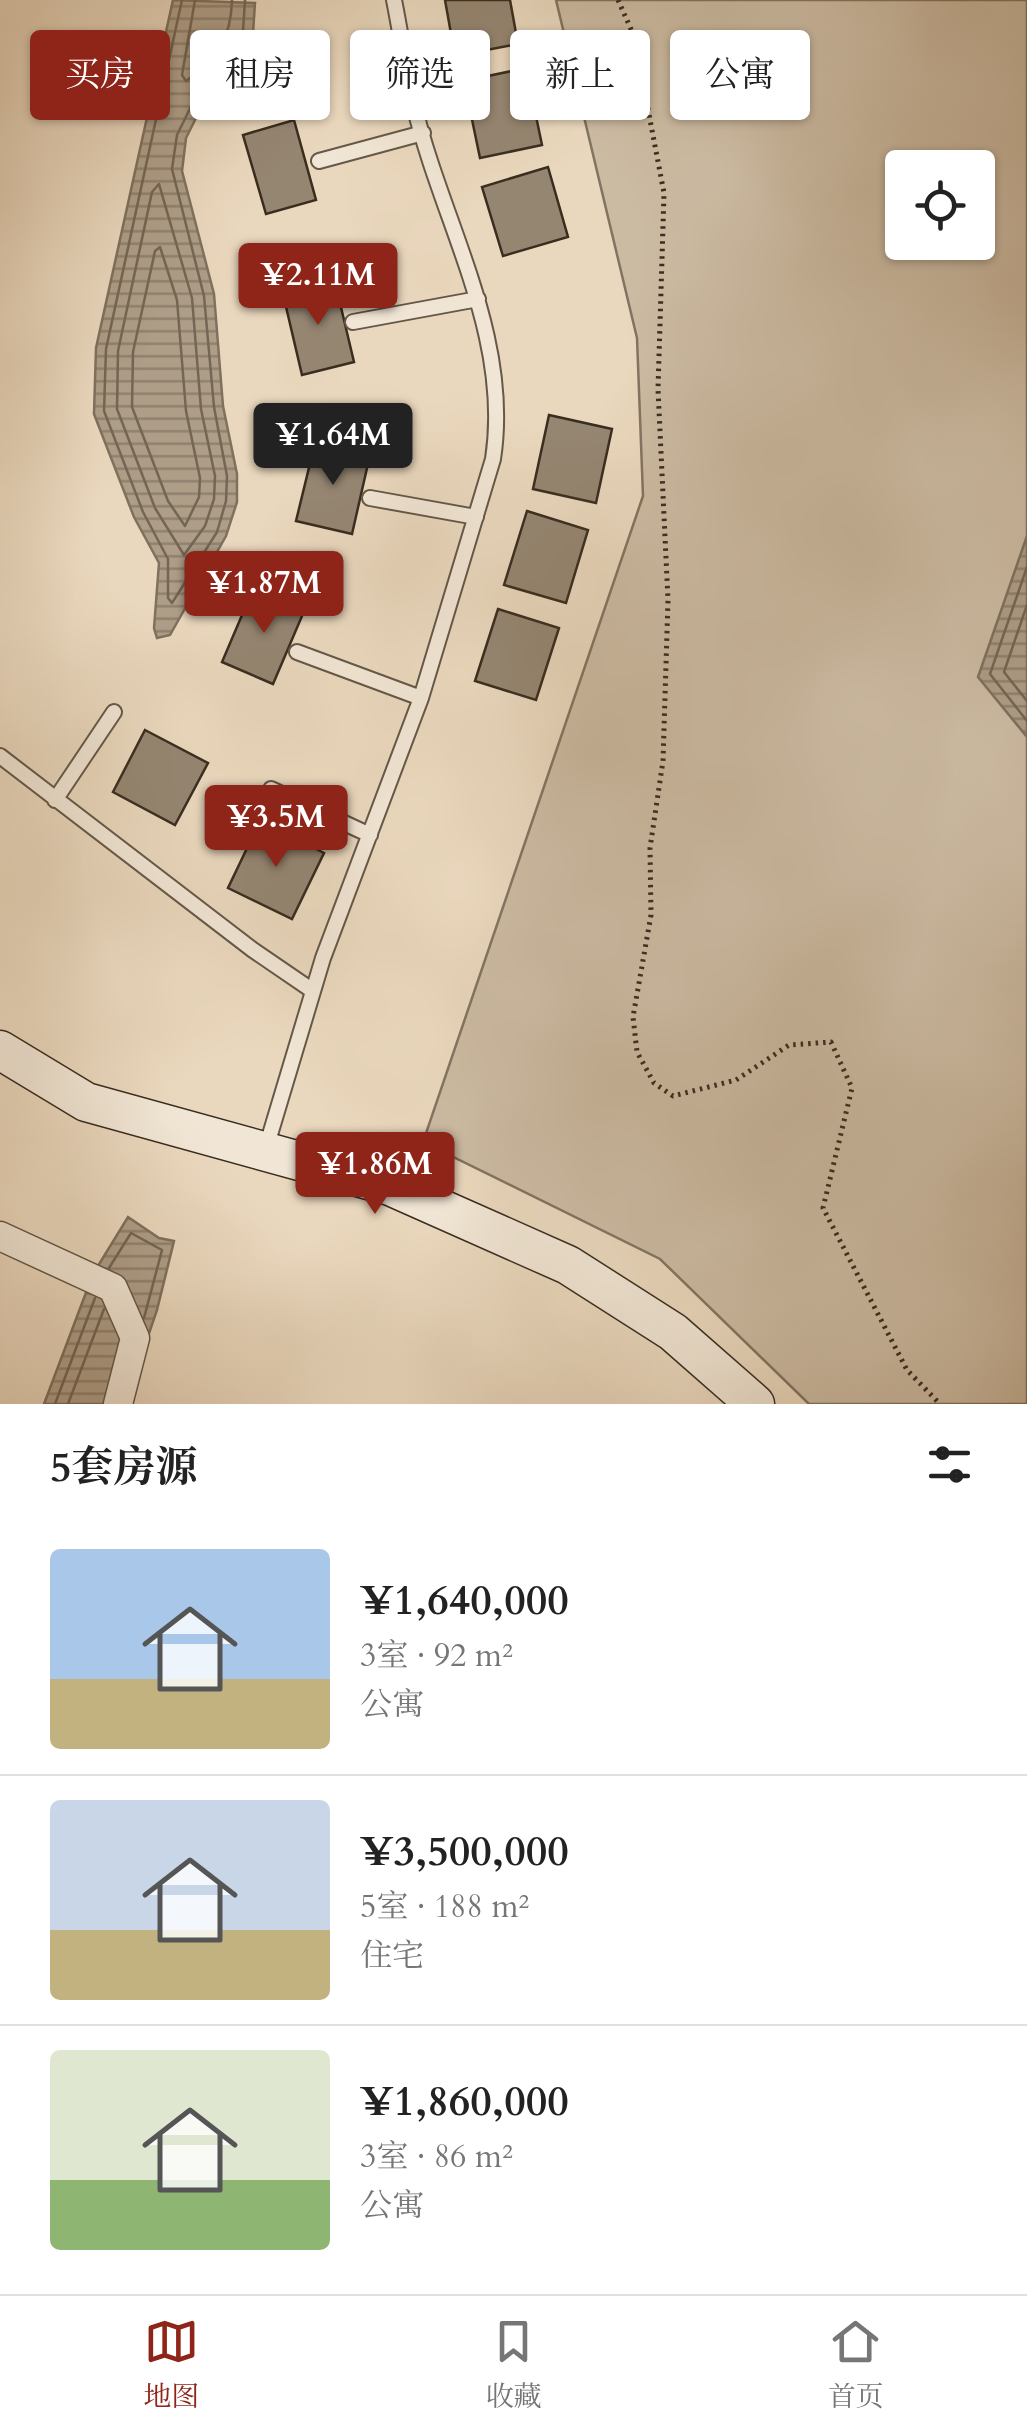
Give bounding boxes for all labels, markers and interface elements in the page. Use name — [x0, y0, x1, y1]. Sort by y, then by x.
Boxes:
chip: 买房 — [30, 30, 170, 120]
chip: 租房 — [190, 30, 330, 120]
chip: 筛选 — [350, 30, 490, 120]
chip: 新上 — [510, 30, 650, 120]
chip: 公寓 — [670, 30, 810, 120]
map controls — [885, 150, 995, 260]
button: locate — [885, 150, 995, 260]
pin: ¥2.11M — [237, 243, 399, 328]
text: ¥2.11M — [260, 253, 376, 297]
pin: ¥1.64M — [252, 403, 414, 488]
text: ¥1.64M — [275, 413, 391, 457]
pin: ¥1.87M — [183, 551, 345, 636]
text: ¥1.87M — [206, 561, 322, 605]
pin: ¥3.5M — [206, 785, 346, 870]
text: ¥3.5M — [227, 795, 325, 839]
pin: ¥1.86M — [294, 1132, 456, 1217]
text: ¥1.86M — [317, 1142, 433, 1186]
icon: filters — [922, 1437, 977, 1492]
text: 5套房源 — [50, 1439, 198, 1496]
text: ¥1,640,000 — [360, 1572, 569, 1629]
icon: home — [130, 1589, 250, 1709]
text: 3室 · 92 m² — [360, 1634, 513, 1678]
text: 公寓 — [360, 1683, 424, 1727]
text: ¥3,500,000 — [360, 1823, 569, 1880]
icon: home — [130, 1840, 250, 1960]
text: 5室 · 188 m² — [360, 1885, 529, 1929]
text: 住宅 — [360, 1934, 424, 1978]
text: ¥1,860,000 — [360, 2073, 569, 2130]
icon: home — [130, 2090, 250, 2210]
text: 3室 · 86 m² — [360, 2135, 513, 2179]
text: 公寓 — [360, 2184, 424, 2228]
tab: 地图 — [143, 2314, 199, 2416]
tab: 收藏 — [485, 2314, 542, 2416]
tab: 首页 — [828, 2314, 884, 2416]

